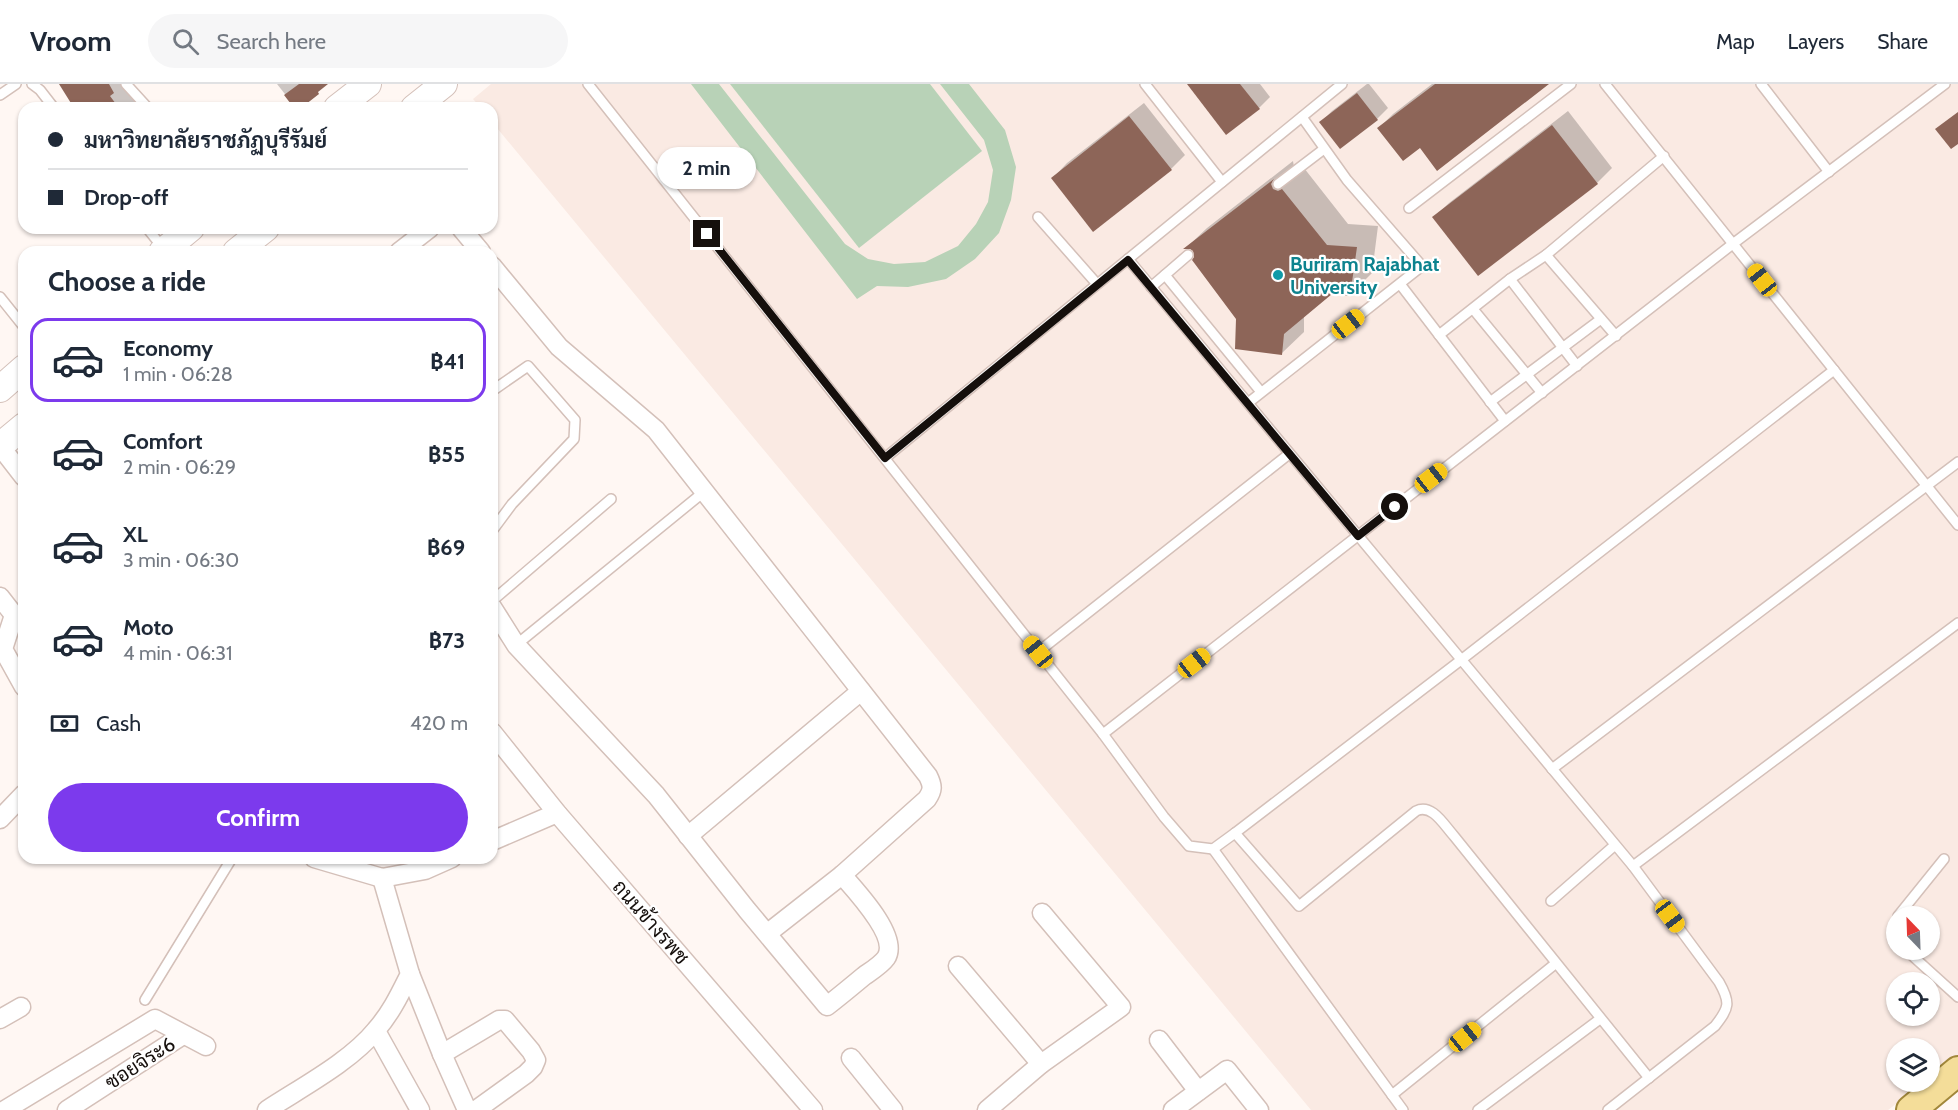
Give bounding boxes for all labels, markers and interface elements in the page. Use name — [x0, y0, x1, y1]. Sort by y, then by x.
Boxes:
search box — [148, 14, 568, 68]
text: Vroom — [30, 24, 112, 58]
icon: search — [169, 25, 202, 58]
text: Search here — [217, 28, 326, 55]
text: Map — [1716, 29, 1755, 54]
text: Layers — [1788, 29, 1844, 54]
text: Share — [1877, 29, 1928, 54]
text: มหาวิทยาลัยราชภัฏบุรีรัมย์ — [84, 127, 327, 154]
callout: 2 min — [658, 147, 756, 189]
text: 2 min — [682, 156, 731, 180]
text: Drop-off — [84, 184, 168, 211]
route end — [693, 220, 720, 247]
place label: Buriram Rajabhat University — [1290, 252, 1440, 299]
car — [1744, 260, 1780, 300]
text: Choose a ride — [48, 265, 206, 298]
marker: Buriram Rajabhat University — [1271, 268, 1285, 282]
car — [1328, 306, 1368, 342]
icon: car — [51, 333, 105, 387]
text: Economy — [123, 335, 213, 362]
text: ฿41 — [430, 348, 465, 375]
text: 1 min · 06:28 — [123, 362, 233, 386]
icon: car — [51, 426, 105, 480]
text: Comfort — [123, 428, 202, 455]
text: ฿55 — [428, 441, 465, 468]
text: 2 min · 06:29 — [123, 455, 236, 479]
car — [1411, 460, 1451, 496]
route start — [1381, 493, 1408, 520]
icon: car — [51, 519, 105, 573]
text: XL — [123, 521, 148, 548]
text: ฿69 — [427, 534, 465, 561]
text: 3 min · 06:30 — [123, 548, 239, 572]
icon: car — [51, 612, 105, 666]
text: Moto — [123, 614, 174, 641]
text: ฿73 — [429, 627, 465, 654]
car — [1020, 632, 1056, 672]
text: 4 min · 06:31 — [123, 641, 233, 665]
car — [1174, 645, 1214, 681]
icon: cash — [48, 707, 81, 740]
text: Cash — [96, 710, 141, 737]
text: 420 m — [410, 711, 468, 735]
button: Confirm — [48, 783, 468, 852]
street label: ถนนข้างรพช — [608, 875, 694, 969]
car — [1652, 896, 1688, 936]
north arrow — [1886, 906, 1940, 960]
map controls — [1886, 906, 1940, 1092]
button: locate — [1886, 972, 1940, 1026]
car — [1445, 1019, 1485, 1055]
street label: ซอยจิระ6 — [101, 1032, 179, 1094]
button: layers — [1886, 1038, 1940, 1092]

